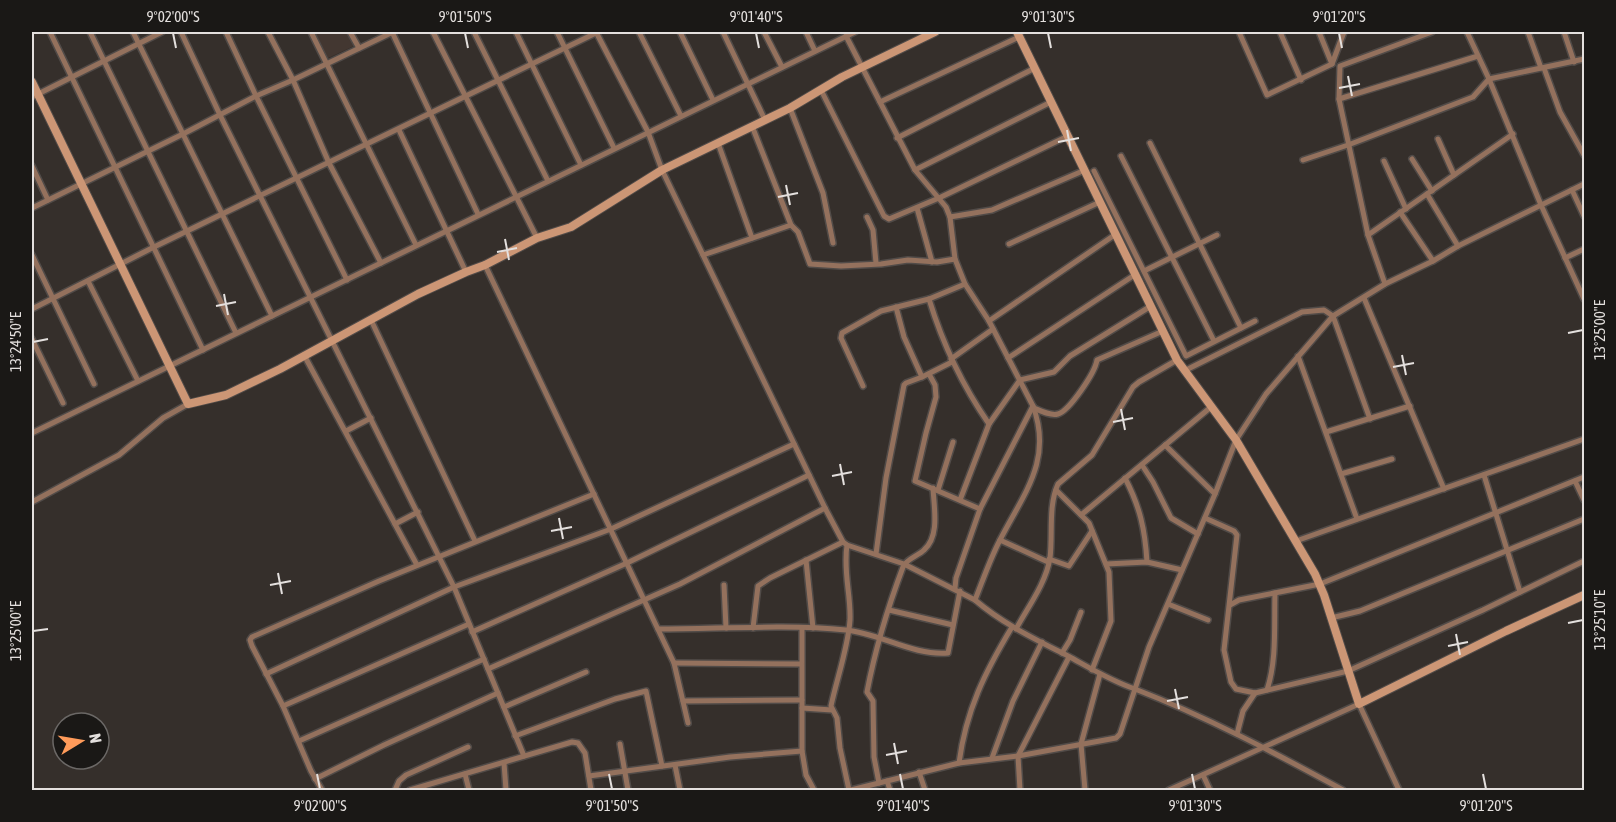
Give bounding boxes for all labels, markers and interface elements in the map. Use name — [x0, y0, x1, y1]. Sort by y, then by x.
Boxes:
text: 9°02'00"S — [146, 8, 200, 25]
text: 9°01'50"S — [438, 8, 492, 25]
text: 9°01'40"S — [729, 8, 783, 25]
text: 9°01'30"S — [1021, 8, 1075, 25]
text: 9°01'20"S — [1312, 8, 1366, 25]
text: 13°25'00"E — [1591, 299, 1608, 360]
text: 13°24'50"E — [7, 311, 24, 372]
text: 13°25'10"E — [1591, 589, 1608, 650]
text: 13°25'00"E — [7, 600, 24, 661]
north arrow — [51, 711, 111, 771]
text: N — [86, 732, 105, 744]
text: 9°02'00"S — [293, 797, 347, 814]
text: 9°01'50"S — [585, 797, 639, 814]
text: 9°01'40"S — [876, 797, 930, 814]
text: 9°01'30"S — [1168, 797, 1222, 814]
text: 9°01'20"S — [1459, 797, 1513, 814]

